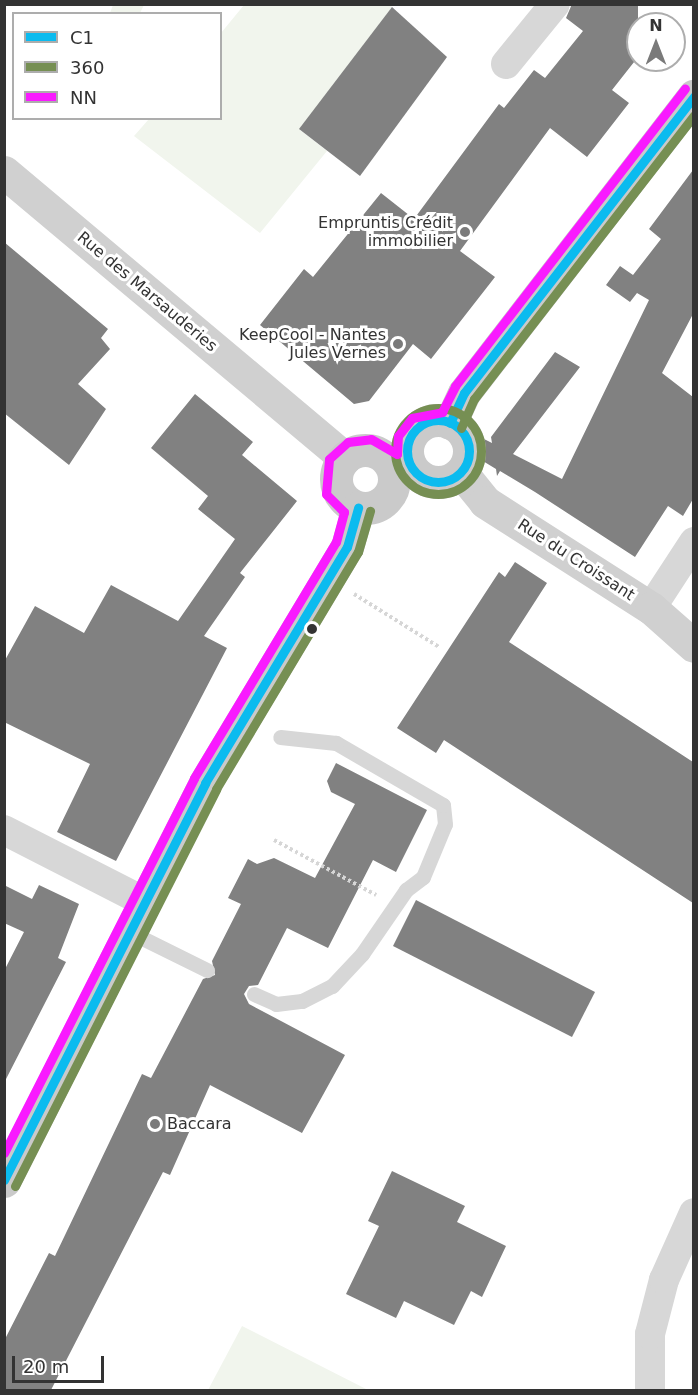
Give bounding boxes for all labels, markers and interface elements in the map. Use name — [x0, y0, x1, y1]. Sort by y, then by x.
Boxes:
legend — [12, 12, 222, 120]
north arrow — [626, 12, 686, 72]
text: N — [649, 16, 663, 35]
text: C1 — [70, 27, 94, 48]
text: 360 — [70, 57, 104, 78]
text: NN — [70, 87, 97, 108]
place label: Empruntis Crédit immobilier — [318, 213, 453, 251]
marker: Empruntis Crédit immobilier — [458, 225, 472, 239]
street label: Rue des Marsauderies — [73, 228, 221, 356]
place label: KeepCool - Nantes Jules Vernes — [239, 325, 386, 363]
marker: KeepCool - Nantes Jules Vernes — [391, 337, 405, 351]
street label: Rue du Croissant — [514, 515, 638, 605]
unlabelled marker — [306, 623, 318, 635]
place label: Baccara — [167, 1114, 232, 1134]
marker: Baccara — [148, 1117, 162, 1131]
scale bar — [15, 1344, 106, 1382]
text: 20 m — [23, 1356, 69, 1377]

